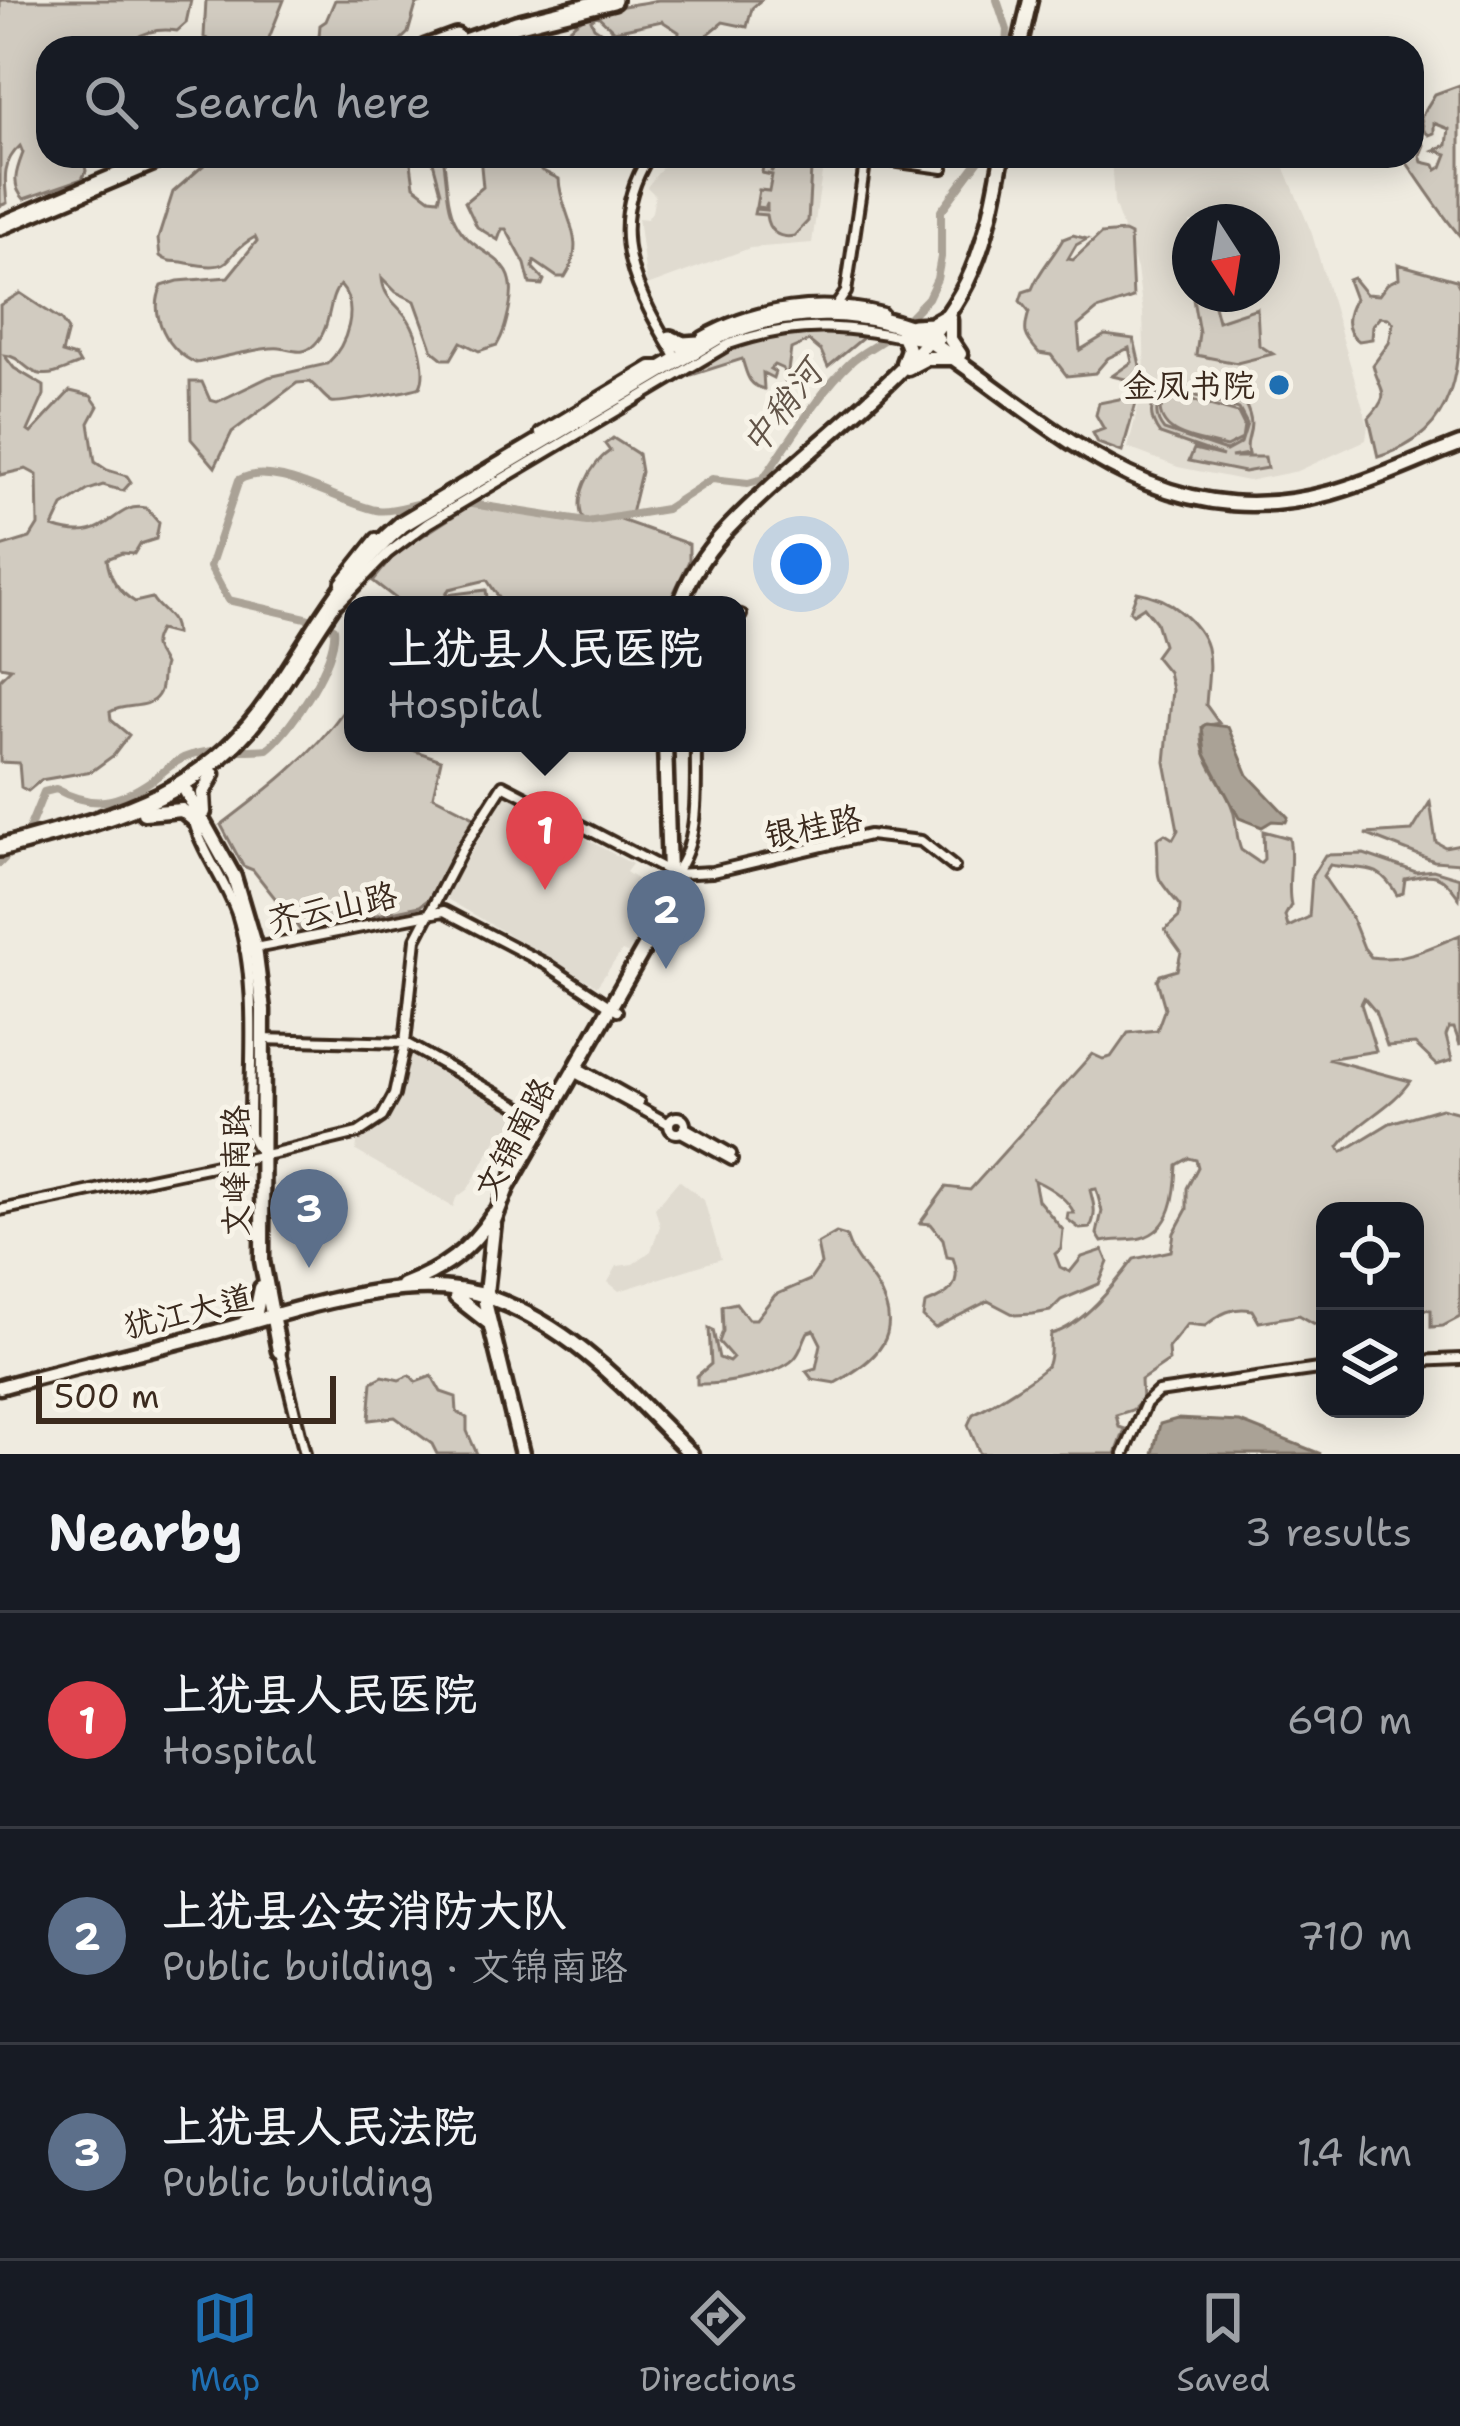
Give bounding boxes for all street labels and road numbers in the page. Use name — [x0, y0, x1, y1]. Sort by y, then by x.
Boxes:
street label: 银桂路 — [760, 795, 866, 858]
street label: 齐云山路 — [263, 872, 401, 943]
street label: 文锦南路 — [464, 1069, 565, 1207]
street label: 文峰南路 — [213, 1105, 258, 1237]
street label: 犹江大道 — [119, 1274, 258, 1349]

